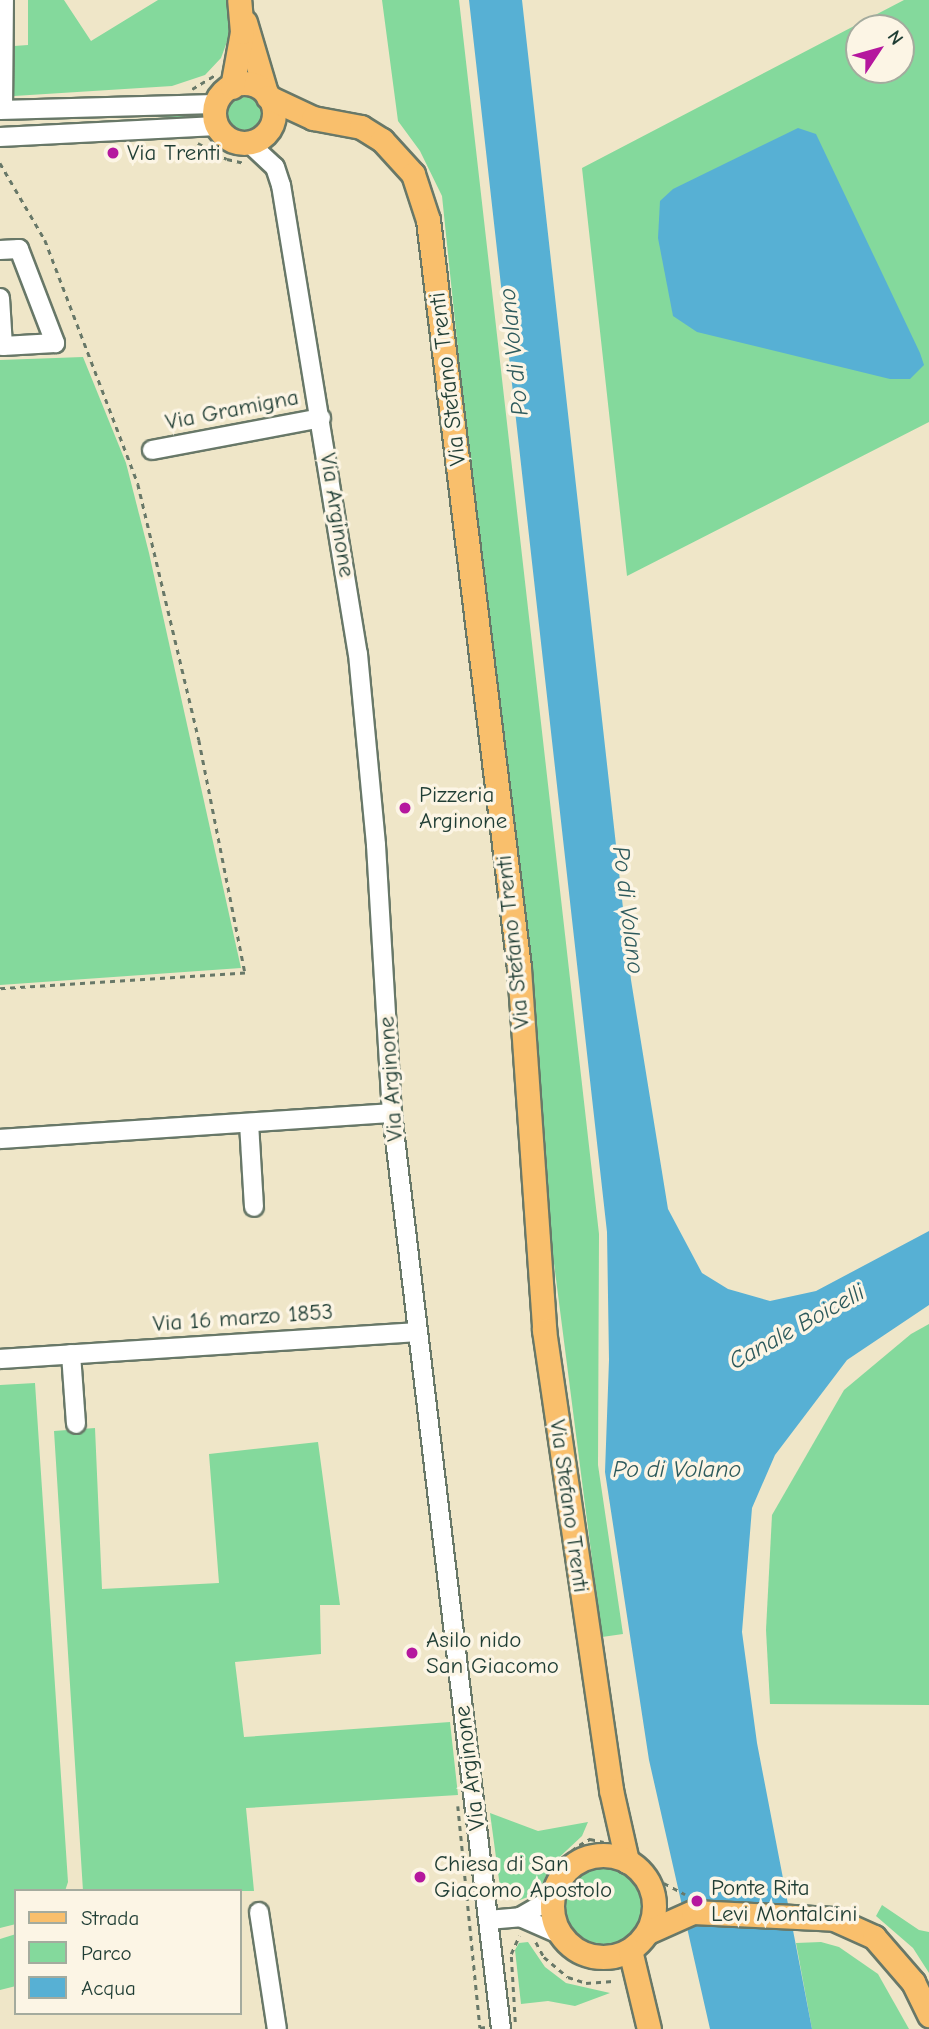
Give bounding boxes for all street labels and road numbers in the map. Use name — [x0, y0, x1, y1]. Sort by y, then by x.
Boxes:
street label: Via Stefano Trenti — [424, 291, 472, 467]
street label: Via Gramigna — [163, 384, 301, 436]
street label: Via Arginone — [314, 451, 360, 579]
street label: Via Stefano Trenti — [490, 854, 536, 1030]
street label: Via Arginone — [373, 1015, 409, 1143]
street label: Via 16 marzo 1853 — [152, 1298, 334, 1338]
street label: Via Stefano Trenti — [543, 1418, 595, 1594]
street label: Via Arginone — [449, 1704, 491, 1832]

